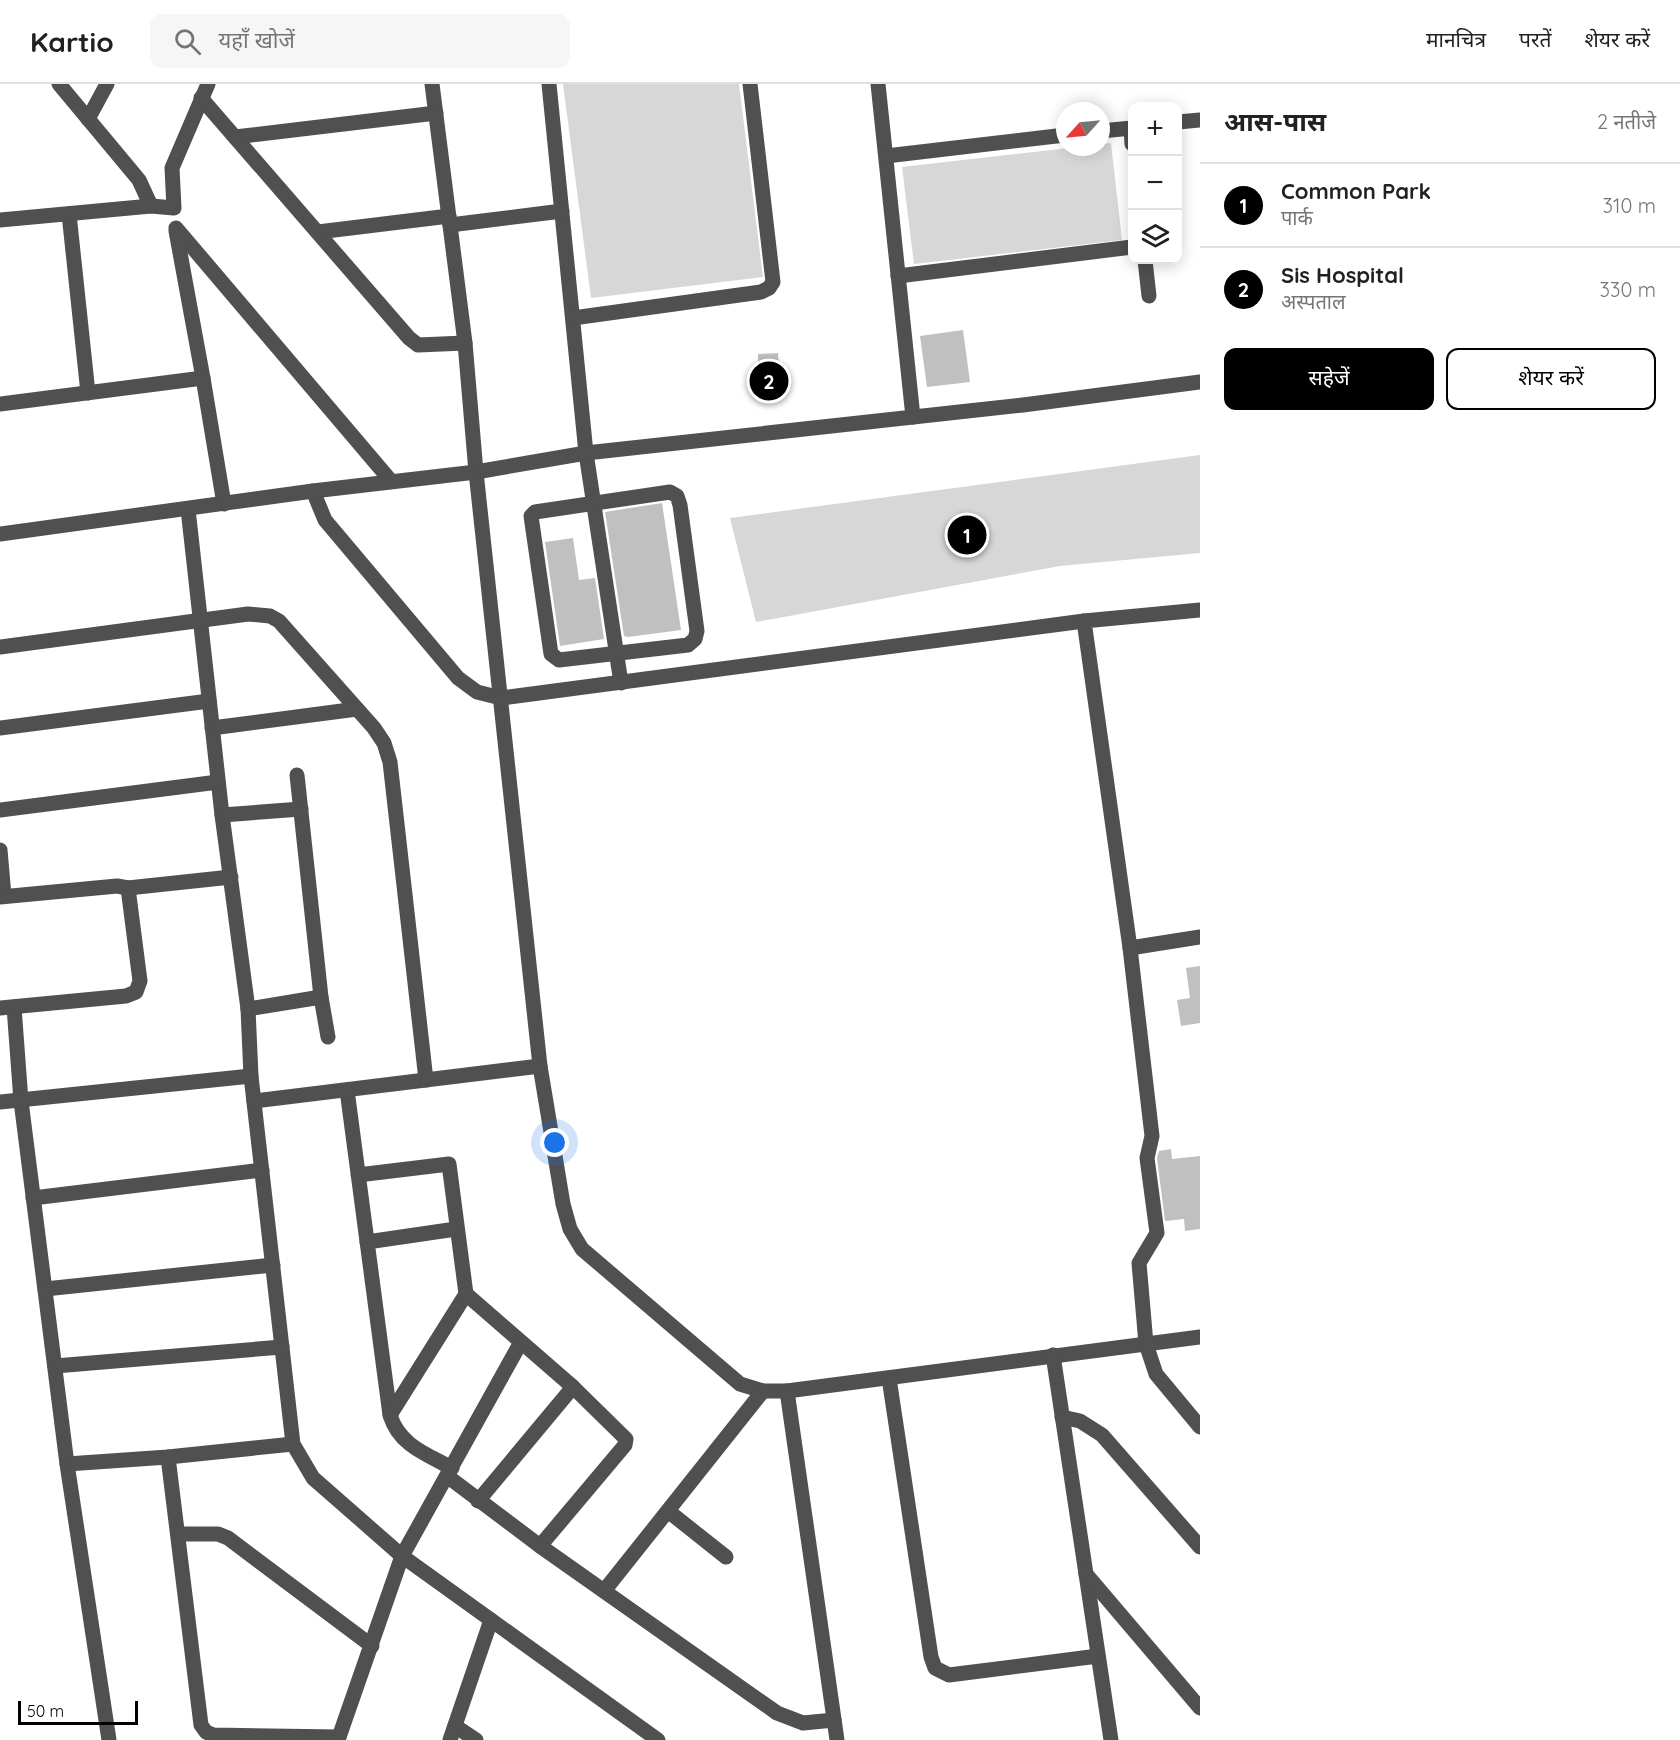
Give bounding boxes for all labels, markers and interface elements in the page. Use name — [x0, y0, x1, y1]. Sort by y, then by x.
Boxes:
search box — [150, 14, 570, 68]
text: Kartio — [30, 24, 114, 59]
icon: search — [171, 25, 204, 58]
text: यहाँ खोजें — [219, 26, 295, 54]
text: मानचित्र — [1426, 26, 1486, 52]
text: परतें — [1519, 26, 1552, 52]
text: शेयर करें — [1585, 26, 1650, 52]
north arrow — [1056, 102, 1110, 156]
map controls — [1128, 102, 1182, 264]
button: + — [1128, 102, 1182, 156]
text: आस-पास — [1224, 105, 1326, 138]
text: 2 नतीजे — [1597, 109, 1656, 134]
button: − — [1128, 156, 1182, 210]
text: Common Park — [1281, 177, 1431, 205]
text: 1 — [1240, 193, 1247, 218]
text: 310 m — [1603, 193, 1656, 218]
text: पार्क — [1281, 205, 1313, 230]
button: layers — [1128, 210, 1182, 264]
text: Sis Hospital — [1281, 261, 1404, 289]
text: 2 — [1238, 277, 1249, 302]
text: 330 m — [1599, 277, 1656, 302]
text: अस्पताल — [1281, 289, 1346, 314]
button: सहेजें — [1224, 348, 1434, 410]
button: शेयर करें — [1446, 348, 1656, 410]
pin: 2 — [750, 358, 788, 404]
pin: 1 — [948, 512, 986, 558]
your location — [540, 1128, 569, 1157]
scale bar — [18, 1698, 138, 1726]
text: 50 m — [27, 1701, 64, 1721]

